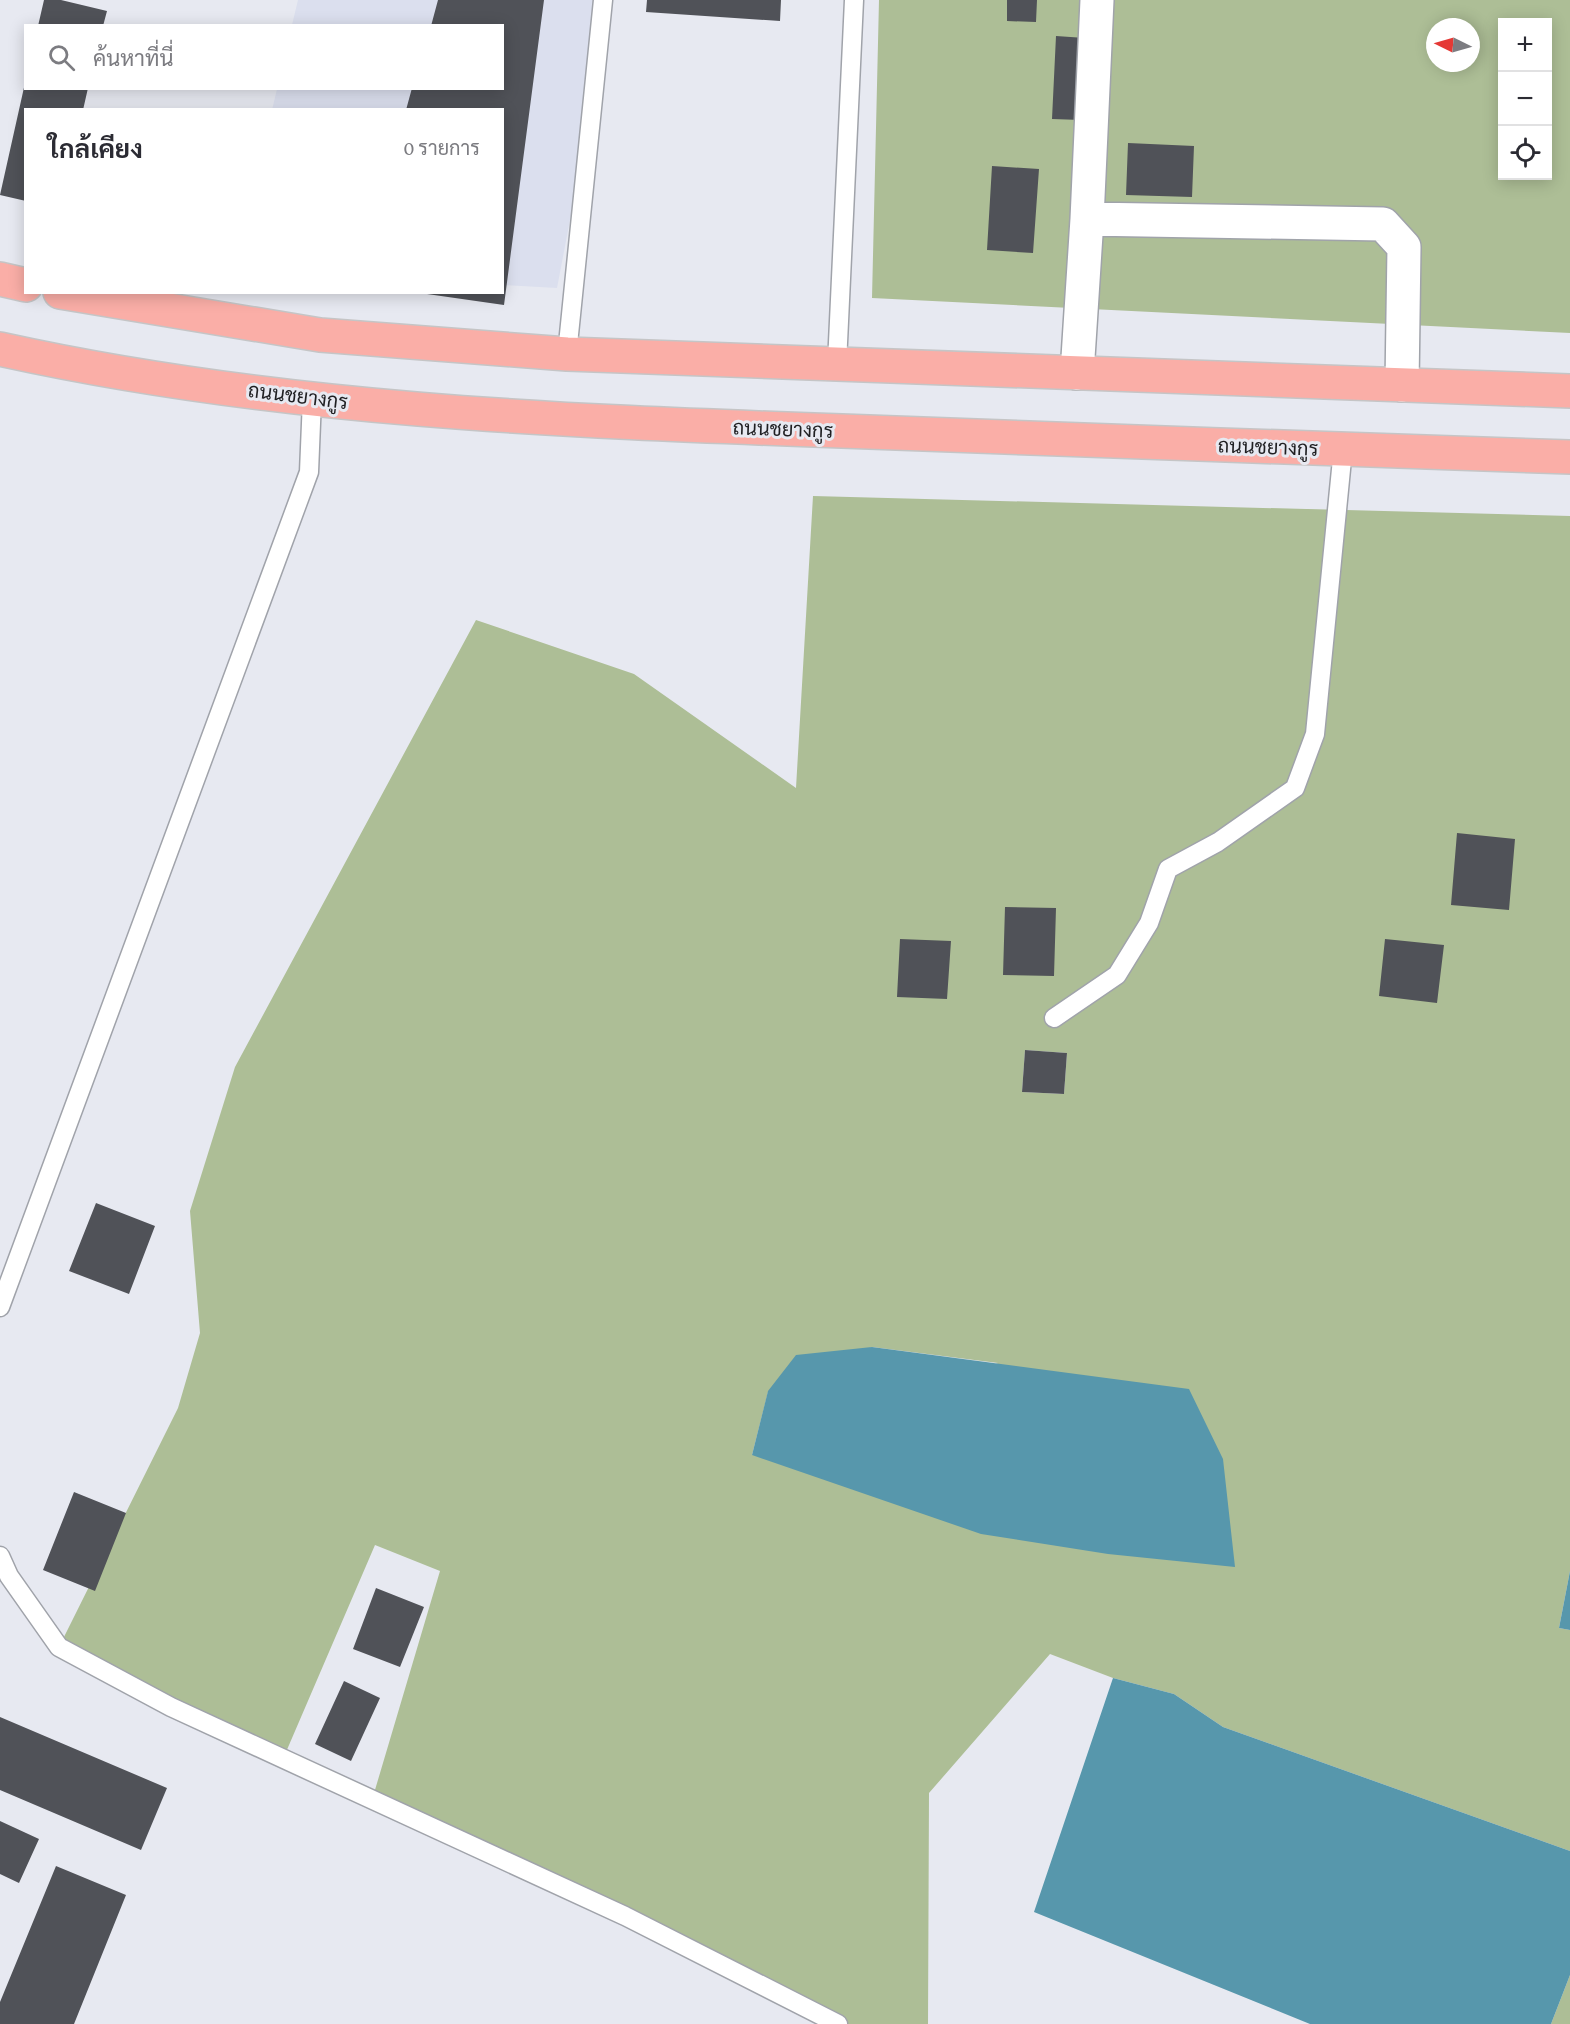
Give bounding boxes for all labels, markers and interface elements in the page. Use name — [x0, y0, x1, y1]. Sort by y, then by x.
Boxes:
north arrow — [1426, 18, 1480, 72]
map controls — [1498, 18, 1552, 180]
button: + — [1498, 18, 1552, 72]
search box — [24, 24, 504, 90]
icon: search — [45, 41, 78, 74]
text: ค้นหาที่นี่ — [93, 46, 173, 71]
button: − — [1498, 72, 1552, 126]
button: locate — [1498, 126, 1552, 180]
text: ใกล้เคียง — [48, 135, 143, 164]
text: 0 รายการ — [403, 137, 480, 159]
street label: ถนนชยางกูร — [246, 379, 349, 417]
street label: ถนนชยางกูร — [732, 416, 834, 446]
street label: ถนนชยางกูร — [1217, 434, 1319, 464]

